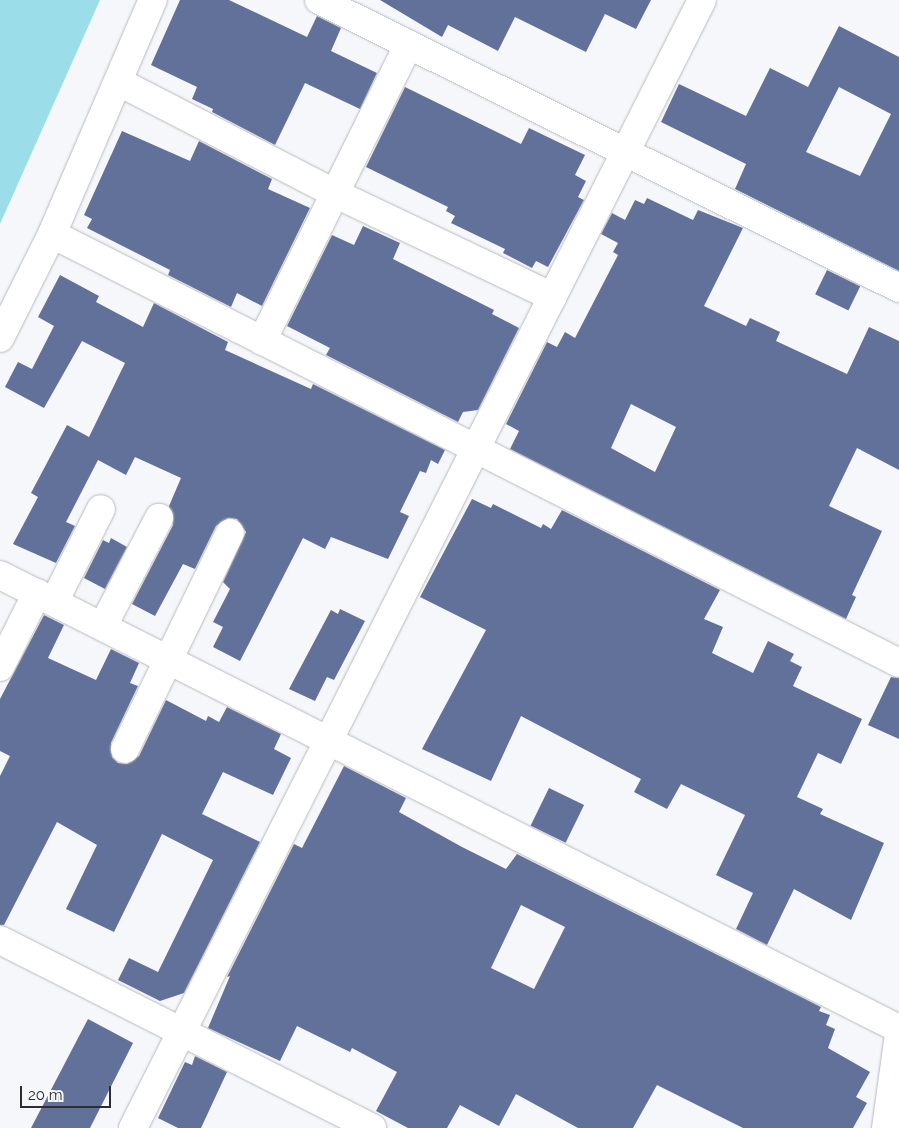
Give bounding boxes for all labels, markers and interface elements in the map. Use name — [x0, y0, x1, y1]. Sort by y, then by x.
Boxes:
scale bar — [22, 1076, 114, 1108]
text: 20 m — [28, 1086, 63, 1104]

